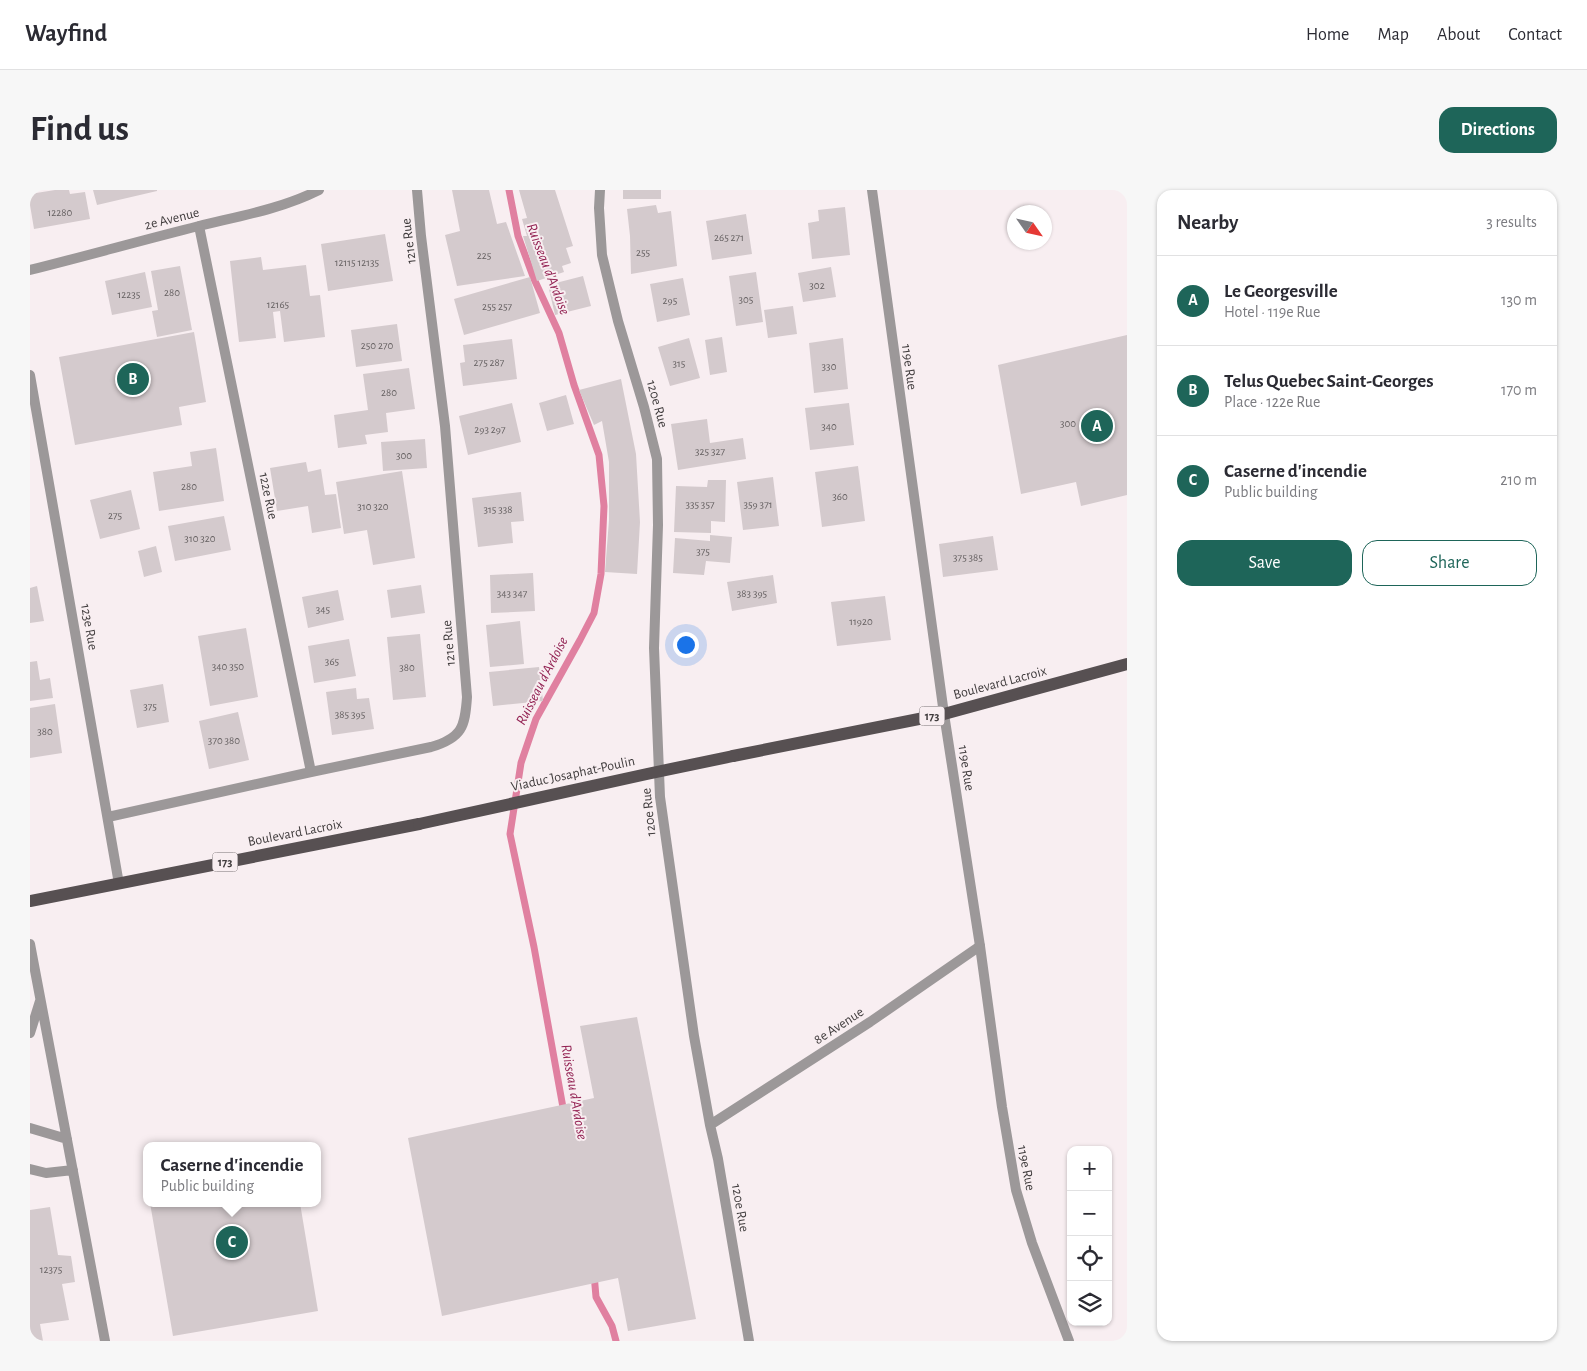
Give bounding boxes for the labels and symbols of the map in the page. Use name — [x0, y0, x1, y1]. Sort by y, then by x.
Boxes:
street label: 2e Avenue — [143, 205, 201, 233]
north arrow — [1007, 205, 1052, 250]
house number: 12280 — [48, 207, 73, 218]
street label: 121e Rue — [399, 217, 419, 265]
water label: Ruisseau d'Ardoise — [524, 221, 572, 317]
house number: 265 271 — [714, 232, 744, 243]
house number: 255 — [636, 247, 651, 258]
house number: 225 — [477, 250, 492, 261]
house number: 12115 12135 — [335, 257, 380, 268]
house number: 302 — [809, 280, 825, 291]
house number: 280 — [164, 287, 180, 298]
house number: 12235 — [118, 289, 141, 300]
house number: 305 — [739, 294, 754, 305]
house number: 295 — [663, 295, 678, 306]
house number: 12165 — [267, 299, 290, 310]
house number: 255 257 — [482, 301, 513, 312]
house number: 250 270 — [361, 340, 393, 351]
street label: 119e Rue — [899, 343, 919, 391]
house number: 275 287 — [474, 357, 505, 368]
house number: 315 — [673, 358, 686, 369]
pin: B — [117, 360, 149, 398]
house number: 330 — [822, 361, 837, 372]
street label: 120e Rue — [644, 379, 670, 429]
house number: 280 — [381, 387, 397, 398]
pin: A — [1081, 407, 1113, 445]
house number: 300 — [1060, 418, 1076, 429]
house number: 340 — [821, 421, 837, 432]
house number: 293 297 — [474, 424, 506, 435]
house number: 325 327 — [695, 446, 725, 457]
house number: 300 — [396, 450, 412, 461]
street label: 122e Rue — [256, 471, 280, 521]
house number: 280 — [181, 481, 197, 492]
house number: 360 — [832, 491, 848, 502]
house number: 335 357 — [685, 499, 715, 510]
house number: 359 371 — [743, 499, 773, 510]
house number: 310 320 — [357, 501, 389, 512]
house number: 315 338 — [483, 504, 513, 515]
house number: 275 — [108, 510, 122, 521]
house number: 310 320 — [184, 533, 216, 544]
house number: 375 — [696, 546, 710, 557]
house number: 375 385 — [953, 552, 983, 563]
house number: 343 347 — [497, 588, 528, 599]
house number: 383 395 — [737, 588, 768, 599]
street label: 123e Rue — [78, 603, 100, 651]
house number: 345 — [316, 604, 331, 615]
house number: 11920 — [849, 616, 873, 627]
street label: 121e Rue — [440, 620, 458, 666]
your location — [673, 632, 699, 658]
water label: Ruisseau d'Ardoise — [513, 634, 571, 727]
house number: 365 — [325, 656, 340, 667]
house number: 340 350 — [212, 661, 244, 672]
house number: 380 — [399, 662, 415, 673]
street label: Boulevard Lacroix — [952, 664, 1048, 702]
house number: 375 — [143, 701, 157, 712]
road number: 173 — [920, 706, 944, 726]
house number: 385 395 — [335, 709, 366, 720]
house number: 380 — [37, 726, 53, 737]
house number: 370 380 — [208, 735, 240, 746]
street label: 119e Rue — [955, 744, 977, 792]
street label: Viaduc Josaphat-Poulin — [510, 754, 636, 794]
street label: 120e Rue — [640, 787, 658, 837]
street label: Boulevard Lacroix — [247, 817, 343, 849]
road number: 173 — [212, 852, 238, 872]
street label: 8e Avenue — [812, 1005, 866, 1047]
water label: Ruisseau d'Ardoise — [558, 1043, 590, 1141]
street label: 119e Rue — [1015, 1144, 1037, 1192]
street label: 120e Rue — [729, 1183, 751, 1233]
pin: C — [216, 1223, 248, 1261]
house number: 12375 — [40, 1264, 63, 1275]

